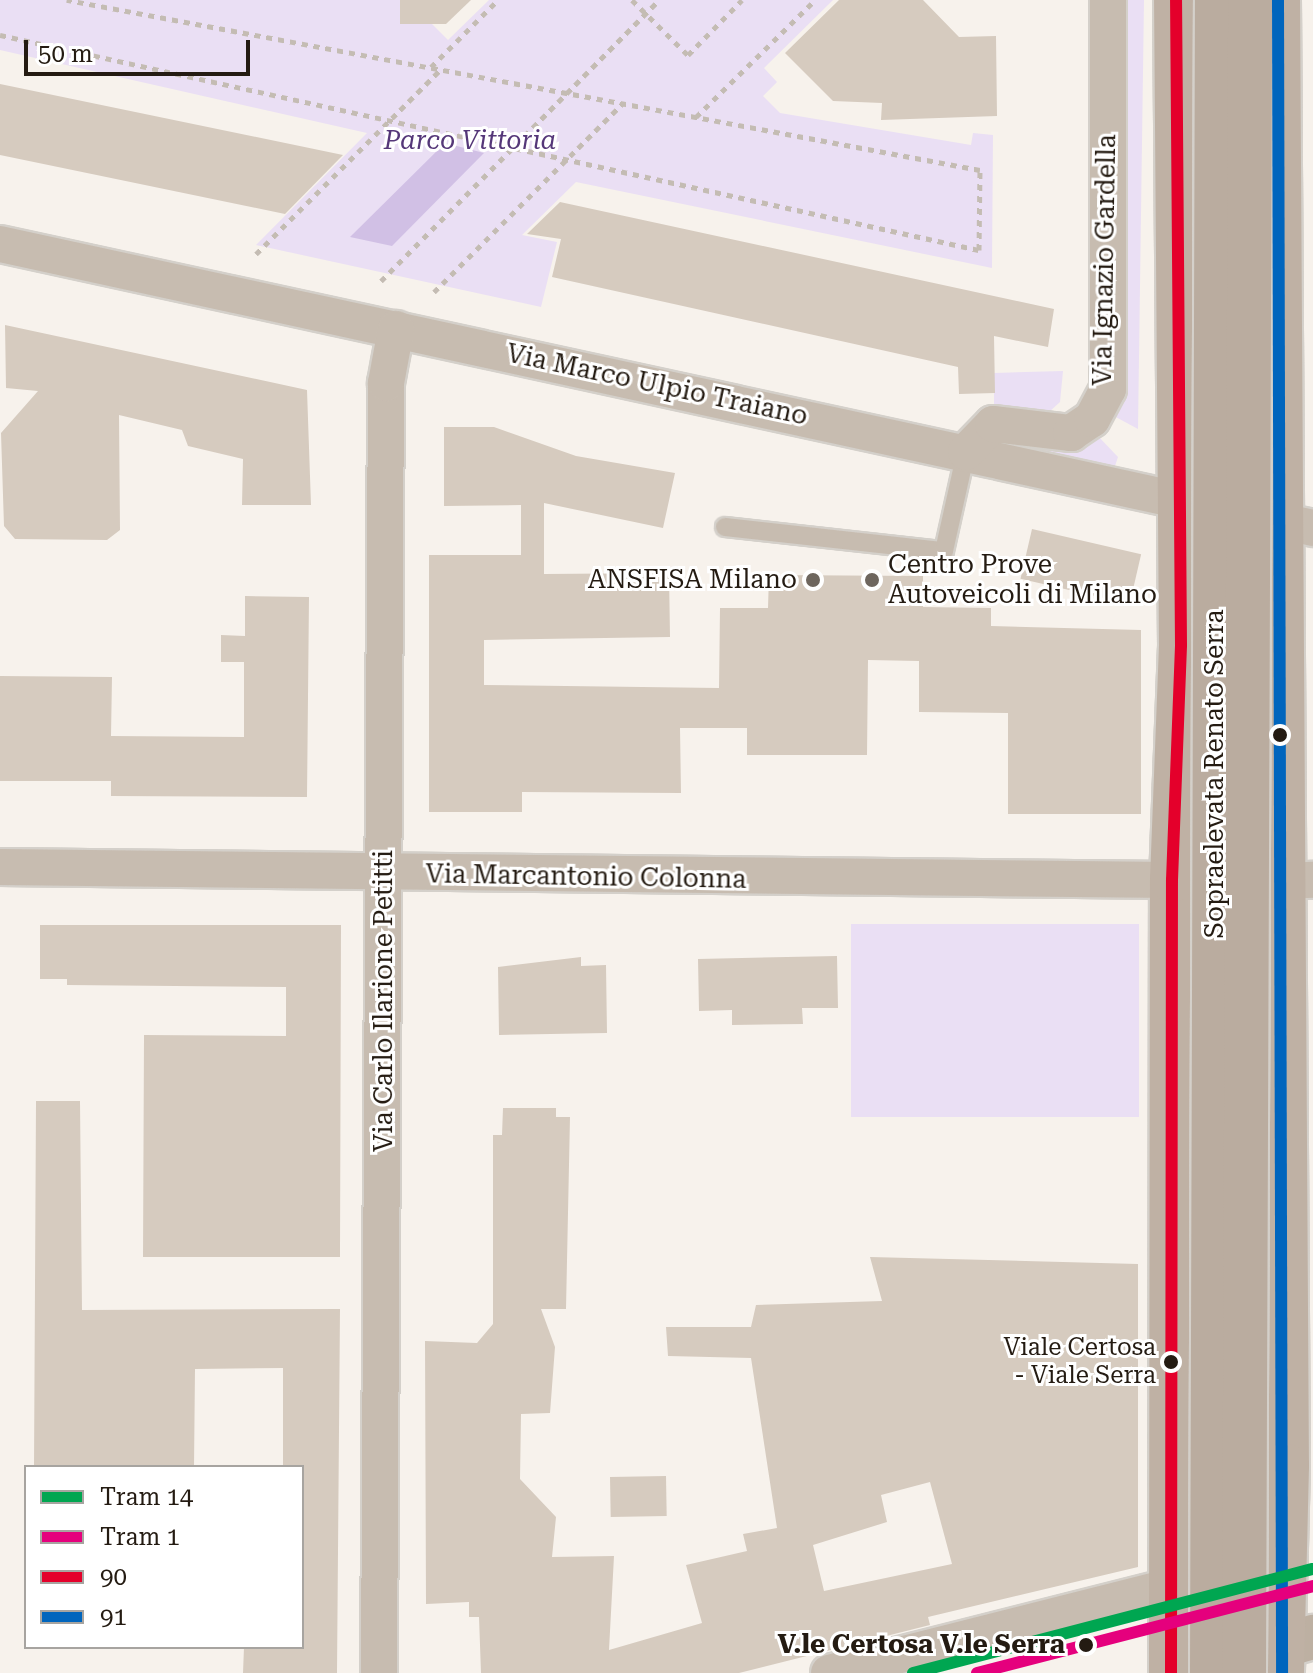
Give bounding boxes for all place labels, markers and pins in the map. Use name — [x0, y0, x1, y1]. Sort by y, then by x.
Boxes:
place label: Centro Prove Autoveicoli di Milano — [888, 549, 1157, 610]
place label: ANSFISA Milano — [588, 564, 797, 596]
marker: ANSFISA Milano — [804, 571, 822, 589]
marker: Centro Prove Autoveicoli di Milano — [863, 571, 881, 589]
unlabelled marker — [1272, 727, 1288, 743]
place label: Viale Certosa - Viale Serra — [1003, 1334, 1156, 1390]
marker: Viale Certosa - Viale Serra — [1163, 1354, 1179, 1370]
place label: V.le Certosa V.le Serra — [778, 1629, 1065, 1661]
marker: V.le Certosa V.le Serra — [1072, 1631, 1100, 1659]

